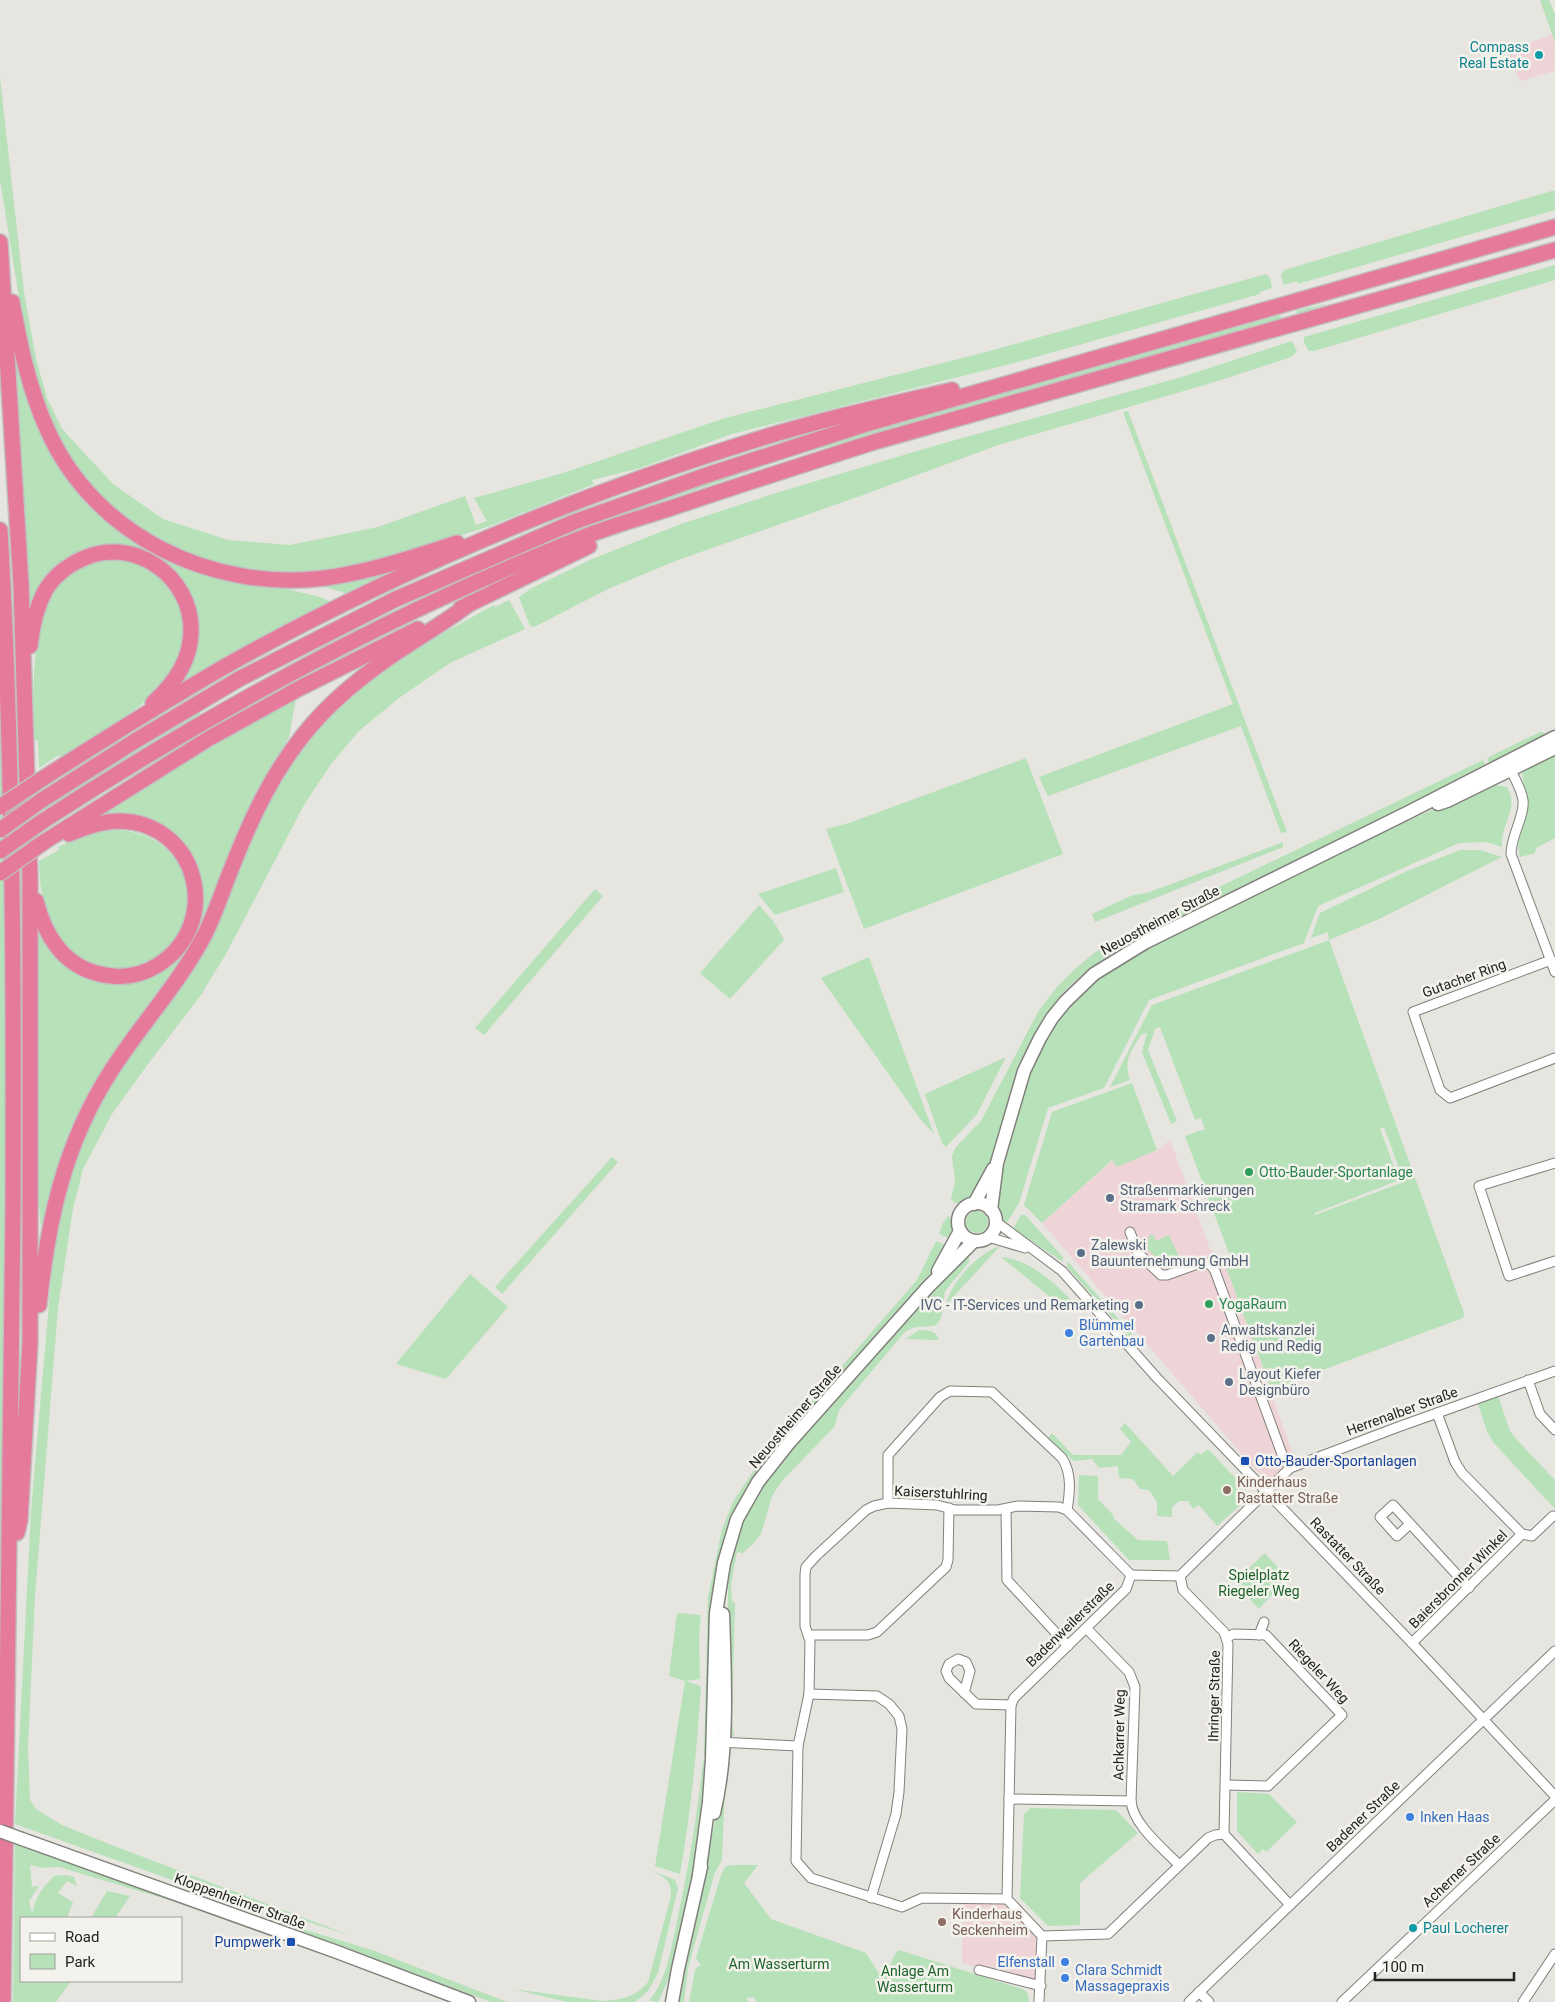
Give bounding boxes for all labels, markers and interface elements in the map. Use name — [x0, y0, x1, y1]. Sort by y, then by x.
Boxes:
place label: Compass Real Estate — [1459, 39, 1529, 71]
marker: Compass Real Estate — [1533, 49, 1545, 61]
street label: Neuostheimer Straße — [1098, 882, 1222, 958]
street label: Gutacher Ring — [1420, 955, 1508, 1001]
place label: Otto-Bauder-Sportanlage — [1259, 1164, 1413, 1180]
marker: Otto-Bauder-Sportanlage — [1243, 1166, 1255, 1178]
place label: Straßenmarkierungen Stramark Schreck — [1120, 1182, 1254, 1214]
marker: Straßenmarkierungen Stramark Schreck — [1104, 1192, 1116, 1204]
place label: Zalewski Bauunternehmung GmbH — [1091, 1237, 1249, 1269]
marker: Zalewski Bauunternehmung GmbH — [1075, 1247, 1087, 1259]
place label: YogaRaum — [1219, 1296, 1287, 1312]
place label: IVC - IT-Services und Remarketing — [920, 1297, 1129, 1313]
marker: YogaRaum — [1203, 1298, 1215, 1310]
marker: IVC - IT-Services und Remarketing — [1133, 1299, 1145, 1311]
place label: Blümmel Gartenbau — [1079, 1317, 1144, 1349]
place label: Anwaltskanzlei Redig und Redig — [1221, 1322, 1322, 1354]
marker: Blümmel Gartenbau — [1063, 1327, 1075, 1339]
marker: Anwaltskanzlei Redig und Redig — [1205, 1332, 1217, 1344]
street label: Neuostheimer Straße — [746, 1361, 844, 1471]
place label: Layout Kiefer Designbüro — [1239, 1366, 1321, 1398]
marker: Layout Kiefer Designbüro — [1223, 1376, 1235, 1388]
street label: Herrenalber Straße — [1344, 1383, 1460, 1439]
place label: Otto-Bauder-Sportanlagen — [1255, 1453, 1417, 1469]
marker: Otto-Bauder-Sportanlagen — [1239, 1455, 1251, 1467]
place label: Kinderhaus Rastatter Straße — [1237, 1474, 1338, 1506]
street label: Kaiserstuhlring — [894, 1483, 988, 1503]
marker: Kinderhaus Rastatter Straße — [1221, 1484, 1233, 1496]
street label: Rastatter Straße — [1307, 1514, 1389, 1598]
street label: Baiersbronner Winkel — [1406, 1527, 1510, 1631]
park label: Spielplatz Riegeler Weg — [1218, 1567, 1300, 1599]
street label: Badenweilerstraße — [1023, 1578, 1117, 1670]
street label: Riegeler Weg — [1285, 1636, 1353, 1706]
street label: Ihringer Straße — [1205, 1650, 1223, 1742]
street label: Achkarrer Weg — [1110, 1689, 1128, 1781]
street label: Badener Straße — [1323, 1777, 1403, 1855]
place label: Inken Haas — [1420, 1809, 1490, 1825]
marker: Inken Haas — [1404, 1811, 1416, 1823]
street label: Acherner Straße — [1419, 1830, 1503, 1910]
street label: Kloppenheimer Straße — [172, 1870, 308, 1932]
place label: Kinderhaus Seckenheim — [952, 1906, 1028, 1938]
marker: Kinderhaus Seckenheim — [936, 1916, 948, 1928]
legend — [20, 1917, 182, 1982]
place label: Paul Locherer — [1423, 1920, 1509, 1936]
marker: Paul Locherer — [1407, 1922, 1419, 1934]
text: Road — [65, 1928, 99, 1946]
place label: Pumpwerk — [215, 1934, 282, 1950]
marker: Pumpwerk — [285, 1936, 297, 1948]
scale bar — [1375, 1950, 1514, 1982]
text: Park — [65, 1953, 96, 1971]
place label: Elfenstall — [998, 1954, 1055, 1970]
park label: Am Wasserturm — [729, 1956, 829, 1972]
marker: Elfenstall — [1059, 1956, 1071, 1968]
text: 100 m — [1382, 1958, 1424, 1976]
place label: Clara Schmidt Massagepraxis — [1075, 1962, 1170, 1994]
park label: Anlage Am Wasserturm — [877, 1963, 953, 1995]
marker: Clara Schmidt Massagepraxis — [1059, 1972, 1071, 1984]

